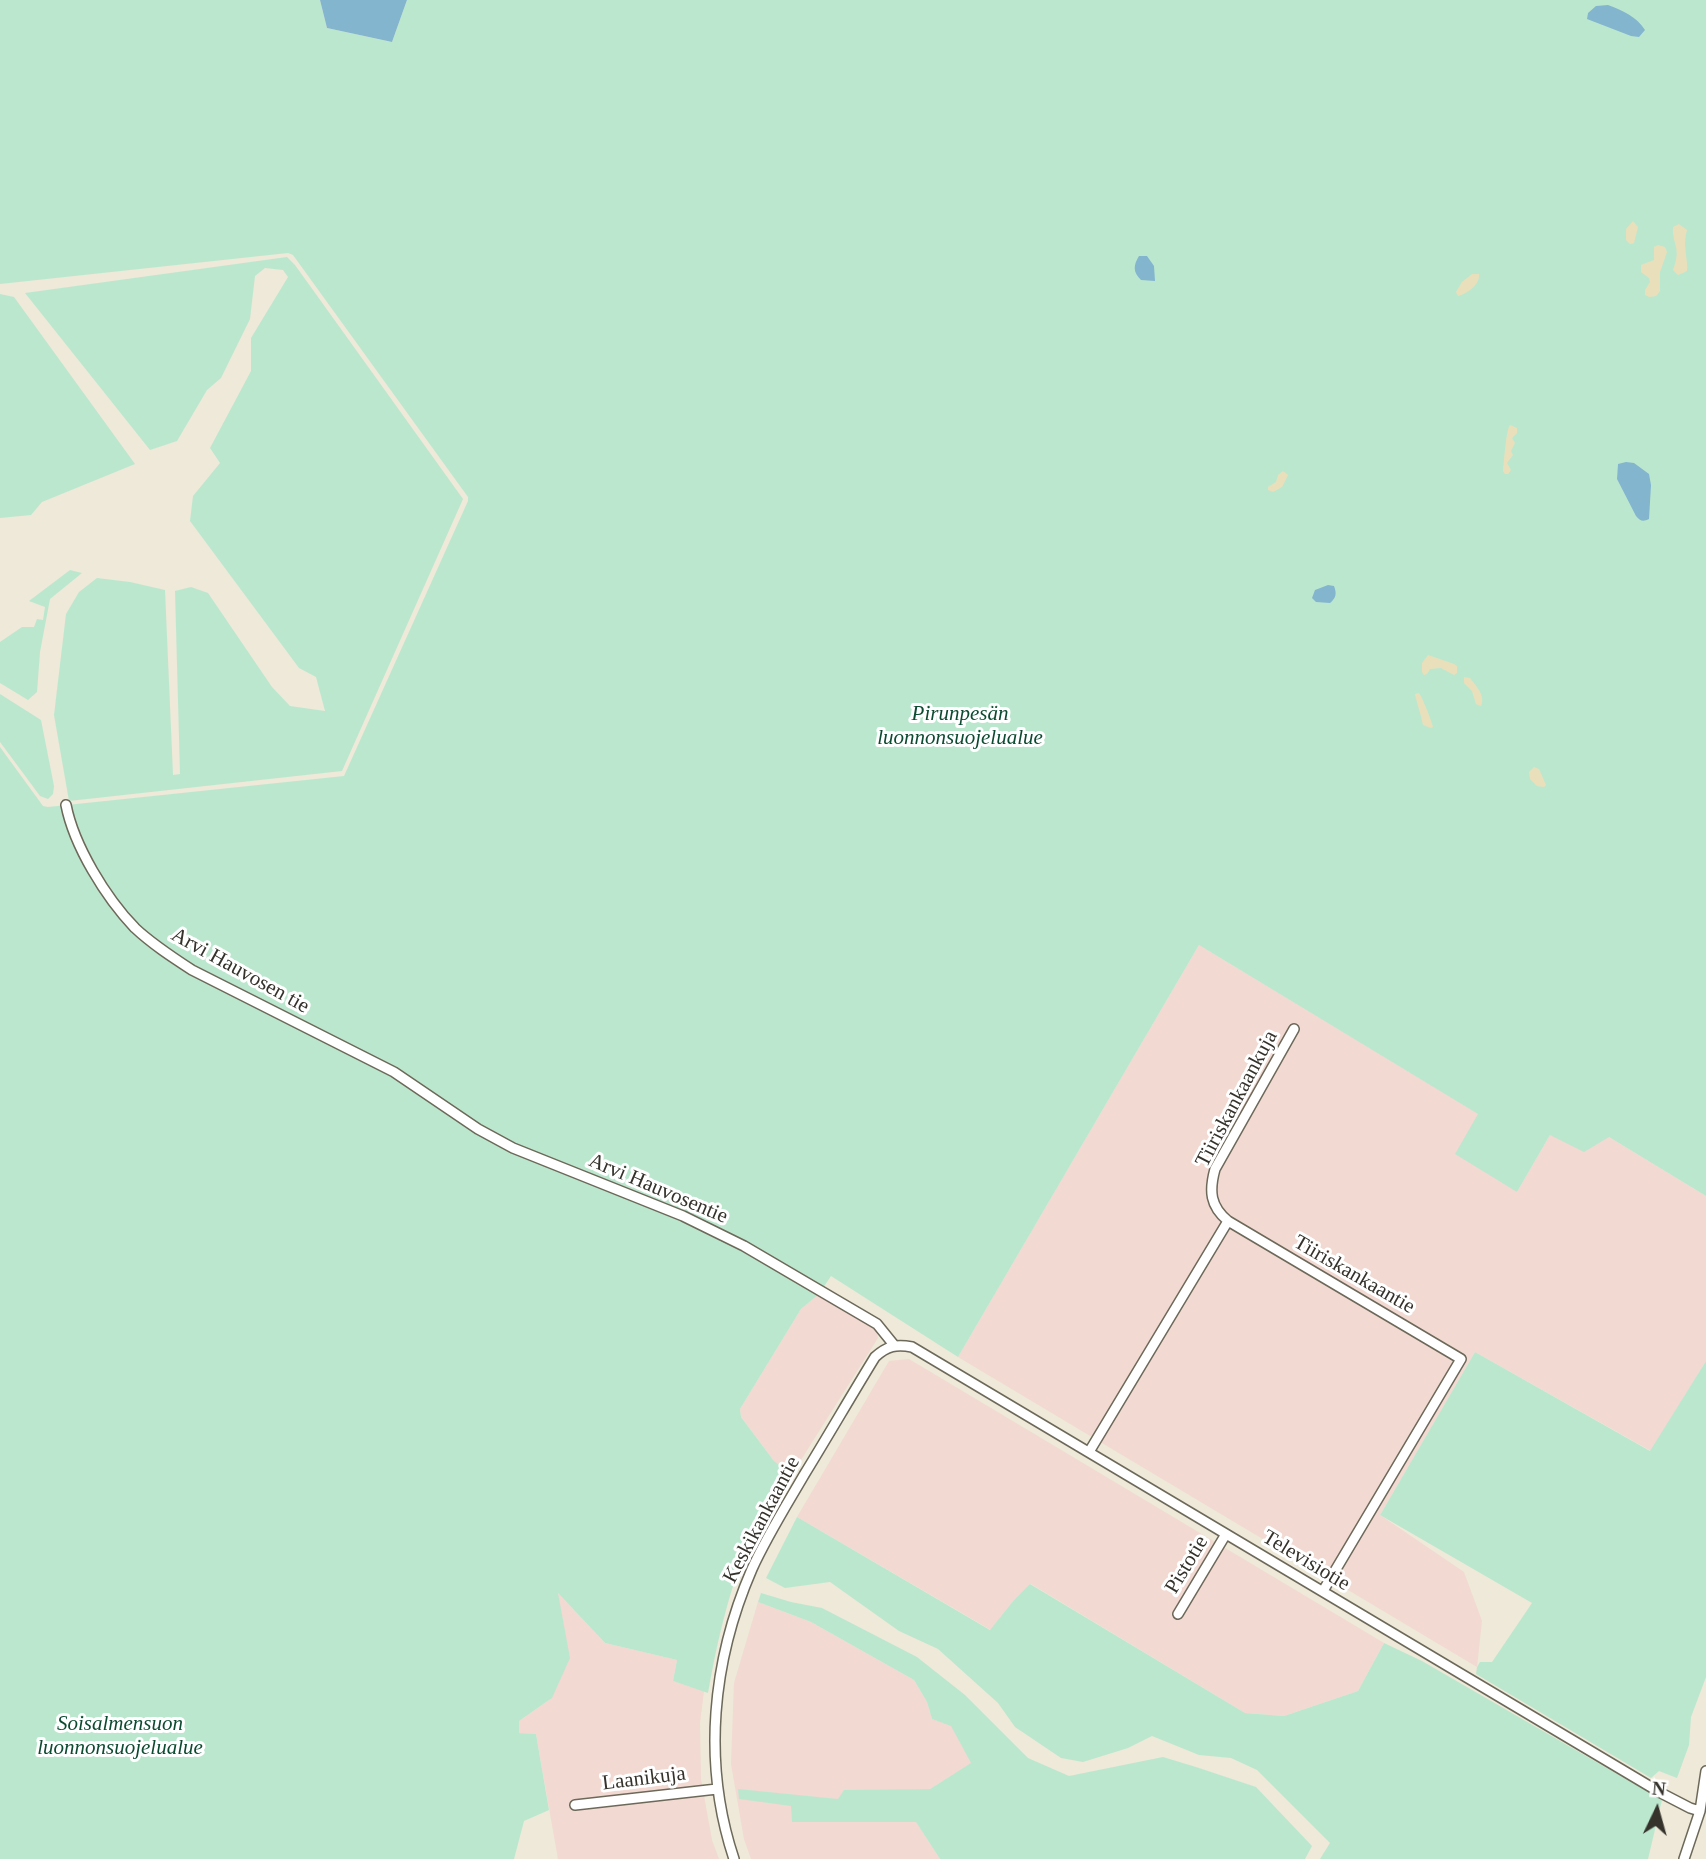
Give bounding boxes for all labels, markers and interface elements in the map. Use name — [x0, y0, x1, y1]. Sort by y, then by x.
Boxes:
park label: Pirunpesän luonnonsuojelualue — [877, 701, 1043, 751]
street label: Arvi Hauvosen tie — [167, 923, 313, 1019]
street label: Tiiriskankaankuja — [1190, 1026, 1284, 1172]
street label: Arvi Hauvosentie — [585, 1148, 731, 1230]
street label: Tiiriskankaantie — [1289, 1230, 1419, 1320]
street label: Keskikankaantie — [718, 1452, 806, 1588]
street label: Televisiotie — [1258, 1525, 1354, 1597]
street label: Pistotie — [1160, 1532, 1214, 1598]
park label: Soisalmensuon luonnonsuojelualue — [37, 1711, 203, 1761]
street label: Laanikuja — [601, 1761, 687, 1797]
north arrow — [1622, 1775, 1692, 1845]
text: N — [1651, 1778, 1667, 1800]

